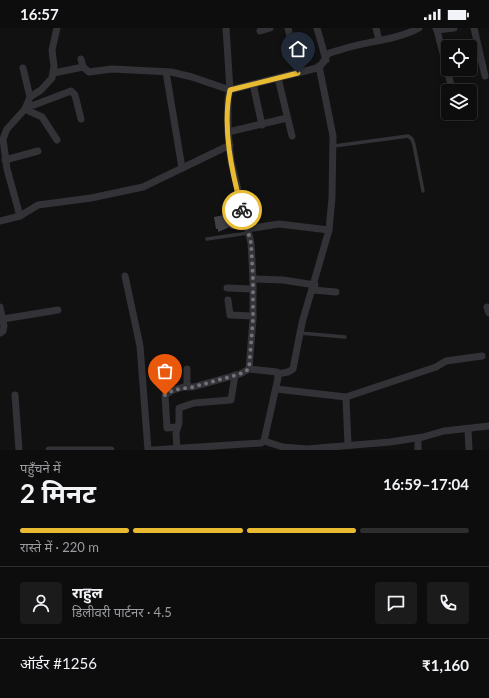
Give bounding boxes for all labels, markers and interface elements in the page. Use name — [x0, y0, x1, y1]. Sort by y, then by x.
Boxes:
text: 16:57 — [20, 5, 59, 23]
pin — [281, 32, 315, 73]
icon: home — [287, 38, 309, 60]
map controls — [441, 40, 477, 120]
button: locate — [441, 40, 477, 76]
button: layers — [441, 84, 477, 120]
courier — [222, 190, 262, 230]
icon: bike — [231, 199, 253, 221]
pin — [148, 354, 182, 395]
icon: bag — [154, 360, 176, 382]
text: पहुँचने में — [20, 460, 61, 476]
text: 16:59–17:04 — [383, 475, 469, 493]
text: 2 मिनट — [20, 477, 96, 509]
text: रास्ते में · 220 m — [20, 539, 99, 555]
button: person — [20, 582, 62, 624]
button: chat — [375, 582, 417, 624]
button: phone — [427, 582, 469, 624]
text: राहुल — [72, 583, 103, 601]
text: डिलीवरी पार्टनर · 4.5 — [72, 604, 172, 620]
text: ऑर्डर #1256 — [20, 654, 97, 672]
text: ₹1,160 — [422, 656, 469, 674]

